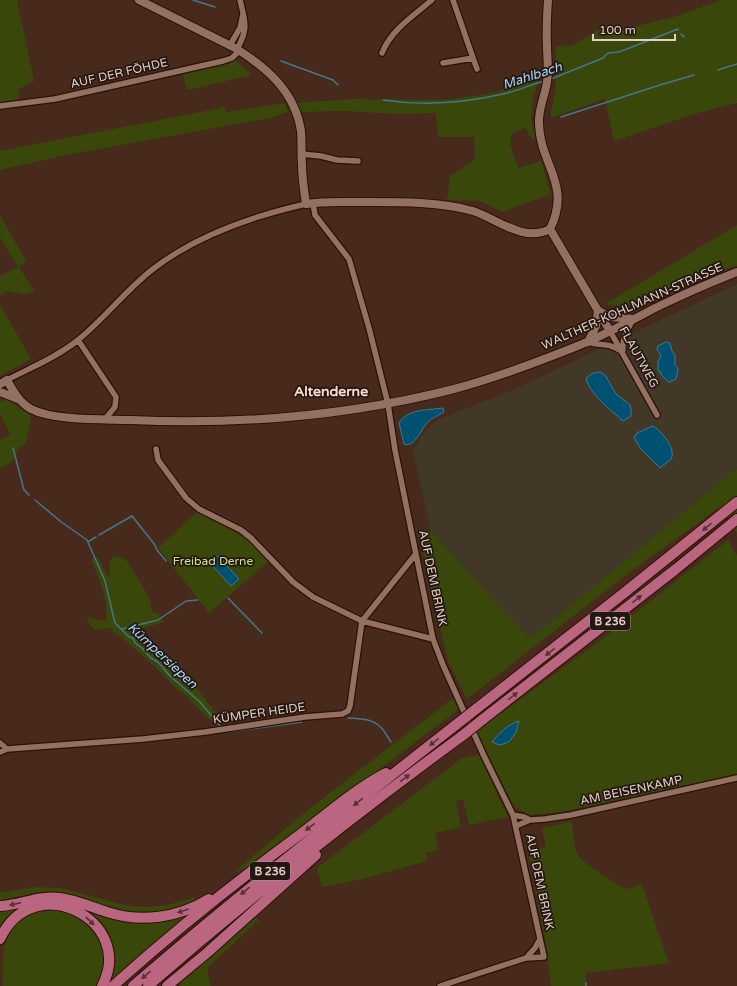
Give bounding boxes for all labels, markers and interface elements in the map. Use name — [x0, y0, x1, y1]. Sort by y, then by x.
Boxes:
scale bar — [593, 16, 675, 42]
text: 100 m — [599, 23, 636, 37]
street label: AUF DER FÖHDE — [69, 55, 169, 91]
water label: Mahlbach — [501, 59, 565, 93]
street label: WALTHER-KOHLMANN-STRASSE — [539, 259, 725, 352]
street label: FLAUTWEG — [616, 324, 662, 390]
district label: Altenderne — [294, 383, 368, 400]
one-way arrow — [702, 522, 712, 531]
street label: AUF DEM BRINK — [416, 529, 450, 627]
park label: Freibad Derne — [173, 554, 253, 568]
one-way arrow — [632, 595, 643, 604]
road number: B 236 — [590, 612, 630, 630]
water label: Kümpersiepen — [124, 619, 201, 693]
one-way arrow — [544, 647, 555, 656]
one-way arrow — [507, 692, 518, 701]
street label: KÜMPER HEIDE — [212, 700, 306, 726]
one-way arrow — [428, 738, 439, 747]
street label: AM BEISENKAMP — [579, 772, 683, 808]
one-way arrow — [399, 774, 410, 782]
one-way arrow — [352, 797, 363, 806]
one-way arrow — [305, 823, 316, 831]
street label: AUF DEM BRINK — [523, 833, 557, 931]
road number: B 236 — [250, 862, 290, 880]
one-way arrow — [240, 887, 251, 896]
one-way arrow — [9, 901, 21, 907]
one-way arrow — [177, 908, 189, 914]
one-way arrow — [85, 916, 95, 925]
one-way arrow — [140, 970, 151, 979]

